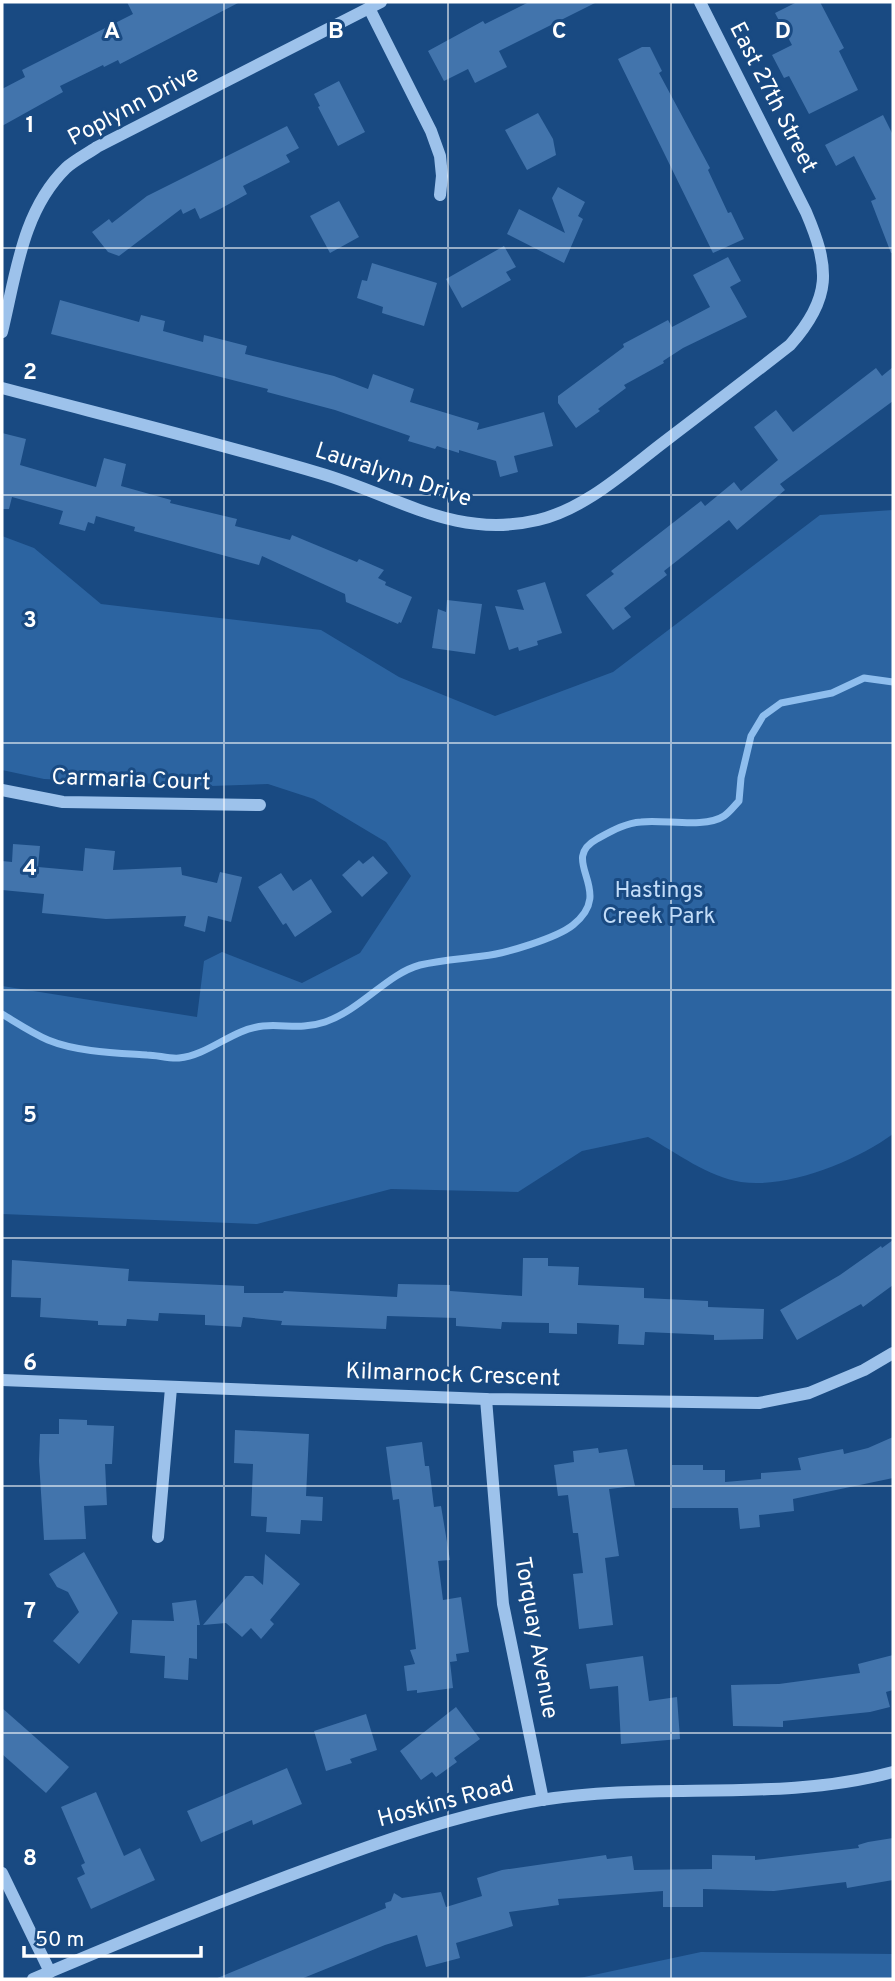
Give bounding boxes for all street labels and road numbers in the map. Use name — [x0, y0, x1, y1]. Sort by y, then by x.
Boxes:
street label: East 27th Street — [722, 18, 822, 178]
street label: Poplynn Drive — [63, 60, 205, 154]
street label: Lauralynn Drive — [311, 437, 475, 515]
street label: Carmaria Court — [51, 764, 211, 798]
street label: Kilmarnock Crescent — [345, 1358, 561, 1394]
street label: Torquay Avenue — [506, 1555, 564, 1721]
street label: Hoskins Road — [375, 1771, 517, 1835]

